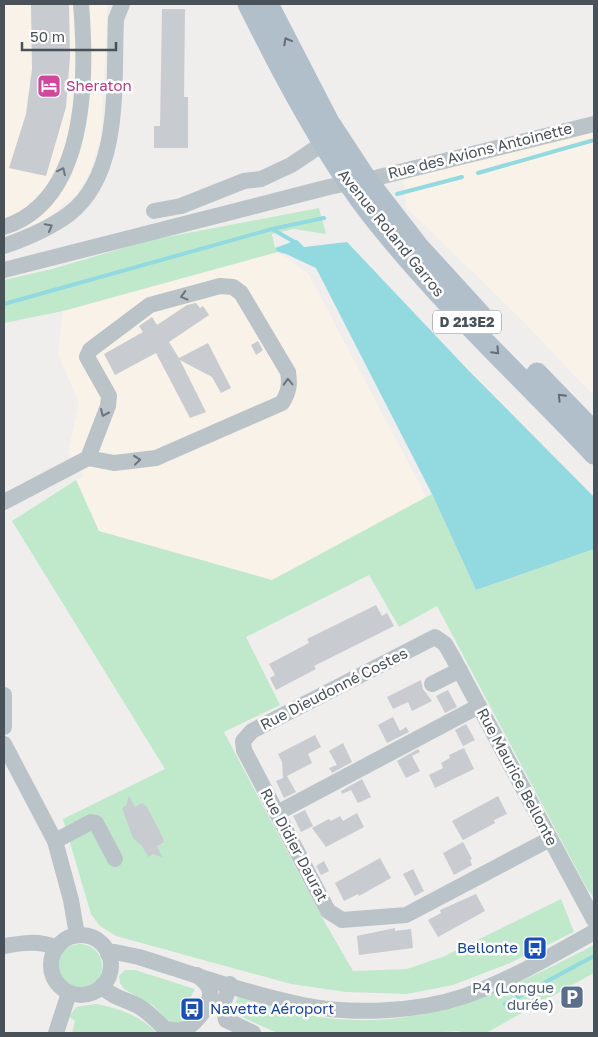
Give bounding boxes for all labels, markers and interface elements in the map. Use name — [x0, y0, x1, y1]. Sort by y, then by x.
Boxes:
scale bar — [22, 20, 116, 52]
text: 50 m — [30, 27, 65, 45]
one-way arrow — [283, 37, 293, 46]
hotel icon: Sheraton — [36, 73, 62, 99]
place label: Sheraton — [66, 76, 132, 94]
street label: Rue des Avions Antoinette — [386, 118, 574, 182]
street label: Avenue Roland Garros — [335, 165, 449, 300]
one-way arrow — [56, 168, 66, 177]
one-way arrow — [43, 223, 52, 233]
one-way arrow — [180, 290, 188, 300]
road number: D 213E2 — [433, 311, 501, 334]
one-way arrow — [490, 345, 499, 354]
one-way arrow — [283, 378, 293, 386]
one-way arrow — [557, 394, 566, 403]
one-way arrow — [100, 408, 111, 417]
one-way arrow — [133, 455, 141, 466]
street label: Rue Dieudonné Costes — [257, 643, 410, 733]
street label: Rue Maurice Bellonte — [474, 705, 562, 849]
street label: Rue Didier Daurat — [257, 785, 332, 904]
bus stop icon: Bellonte — [522, 935, 548, 961]
place label: Bellonte — [457, 938, 518, 956]
place label: P4 (Longue durée) — [472, 978, 554, 1013]
parking icon: P4 (Longue durée) — [559, 984, 585, 1010]
bus stop icon: Navette Aéroport — [179, 996, 205, 1022]
place label: Navette Aéroport — [210, 999, 334, 1017]

